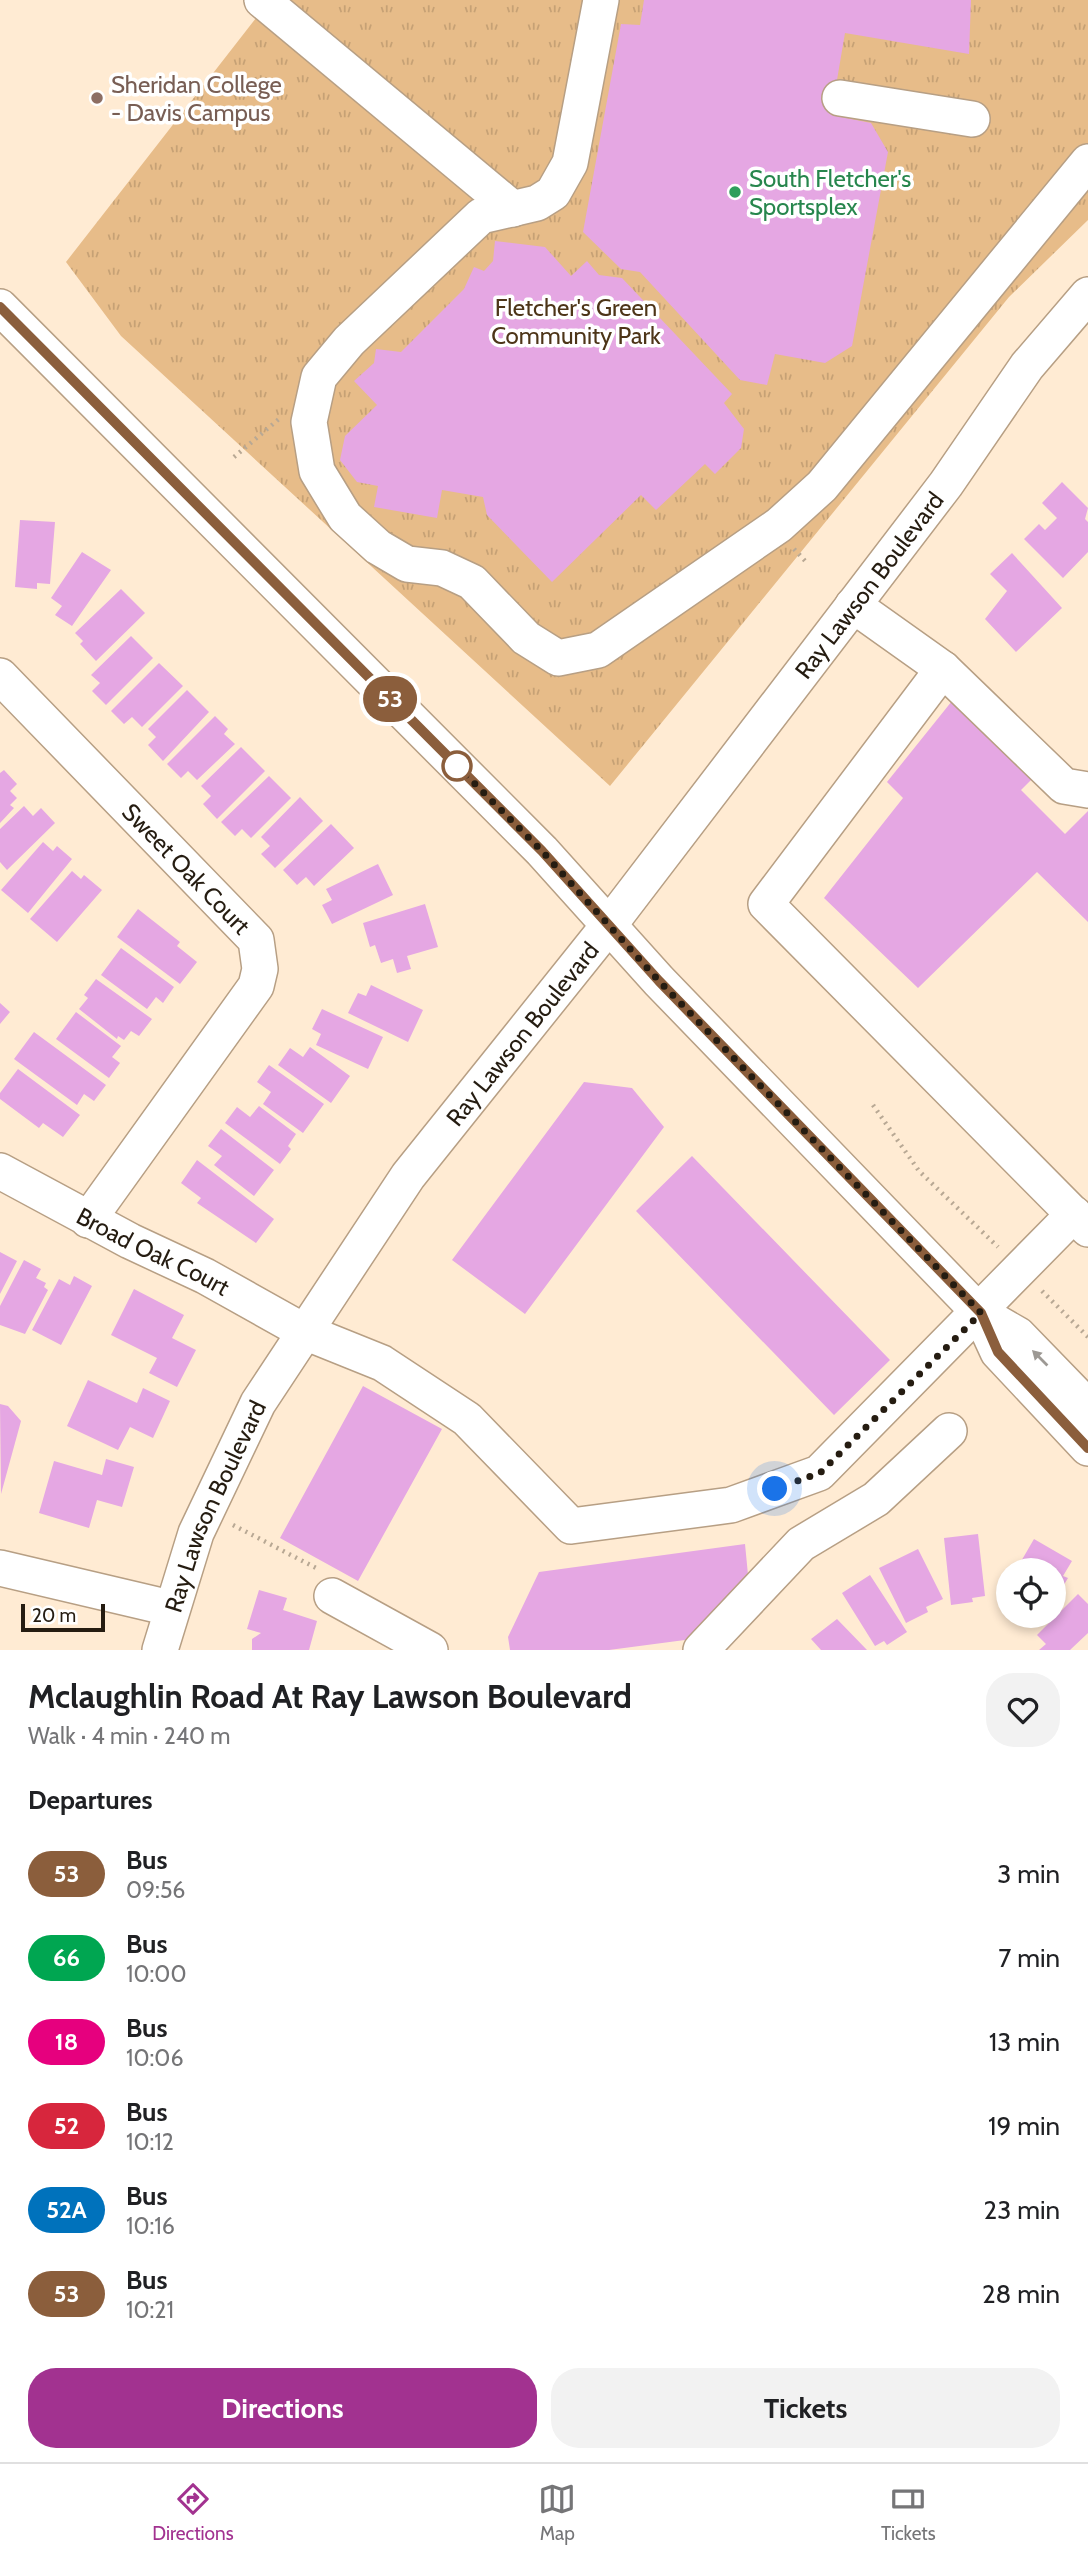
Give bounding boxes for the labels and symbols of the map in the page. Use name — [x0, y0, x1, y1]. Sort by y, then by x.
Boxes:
place label: Sheridan College - Davis Campus — [111, 70, 282, 127]
marker: Sheridan College - Davis Campus — [89, 90, 105, 106]
place label: South Fletcher's Sportsplex — [749, 164, 911, 221]
marker: South Fletcher's Sportsplex — [727, 184, 743, 200]
park label: Fletcher's Green Community Park — [491, 293, 661, 350]
street label: Ray Lawson Boulevard — [788, 486, 949, 684]
line badge: 53 — [358, 676, 422, 722]
unlabelled marker — [442, 751, 472, 781]
street label: Sweet Oak Court — [117, 797, 256, 940]
street label: Ray Lawson Boulevard — [440, 936, 604, 1131]
street label: Broad Oak Court — [72, 1201, 235, 1301]
one-way arrow — [1033, 1350, 1049, 1367]
street label: Ray Lawson Boulevard — [158, 1396, 272, 1616]
your location — [757, 1471, 792, 1506]
scale bar — [21, 1601, 105, 1633]

